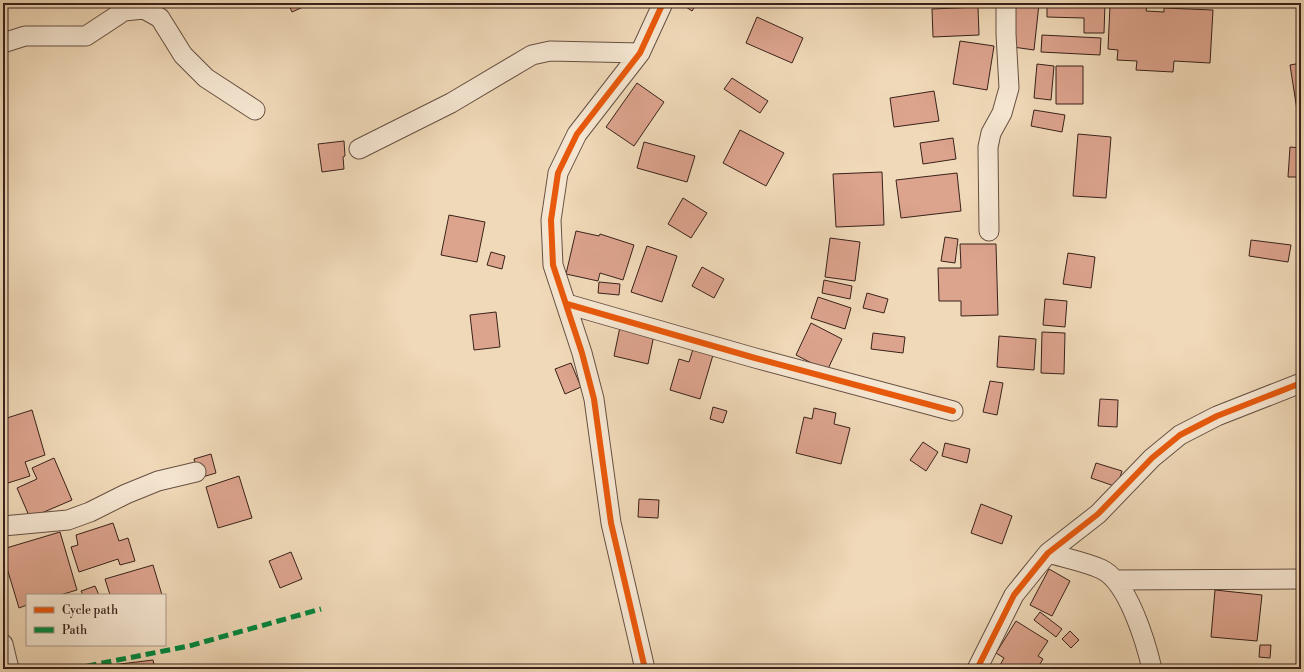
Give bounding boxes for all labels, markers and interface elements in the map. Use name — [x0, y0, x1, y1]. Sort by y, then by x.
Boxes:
legend — [26, 594, 166, 646]
text: Cycle path — [62, 603, 118, 618]
text: Path — [62, 623, 87, 638]

